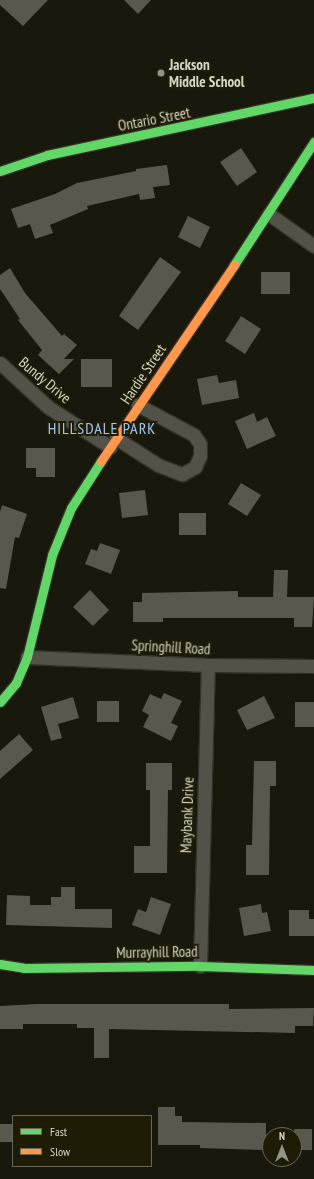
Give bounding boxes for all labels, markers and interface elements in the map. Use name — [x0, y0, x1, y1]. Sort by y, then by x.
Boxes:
place label: Jackson Middle School — [169, 55, 244, 90]
marker: Jackson Middle School — [156, 68, 166, 78]
street label: Ontario Street — [116, 103, 192, 135]
street label: Hardie Street — [116, 341, 170, 407]
street label: Bundy Drive — [15, 353, 75, 407]
district label: HILLSDALE PARK — [48, 418, 156, 438]
street label: Springhill Road — [131, 636, 211, 658]
street label: Maybank Drive — [177, 776, 197, 854]
street label: Murrayhill Road — [116, 942, 198, 962]
legend — [12, 1115, 152, 1167]
text: Fast — [50, 1124, 67, 1139]
north arrow — [262, 1127, 302, 1167]
text: N — [279, 1129, 285, 1143]
text: Slow — [50, 1144, 70, 1159]

